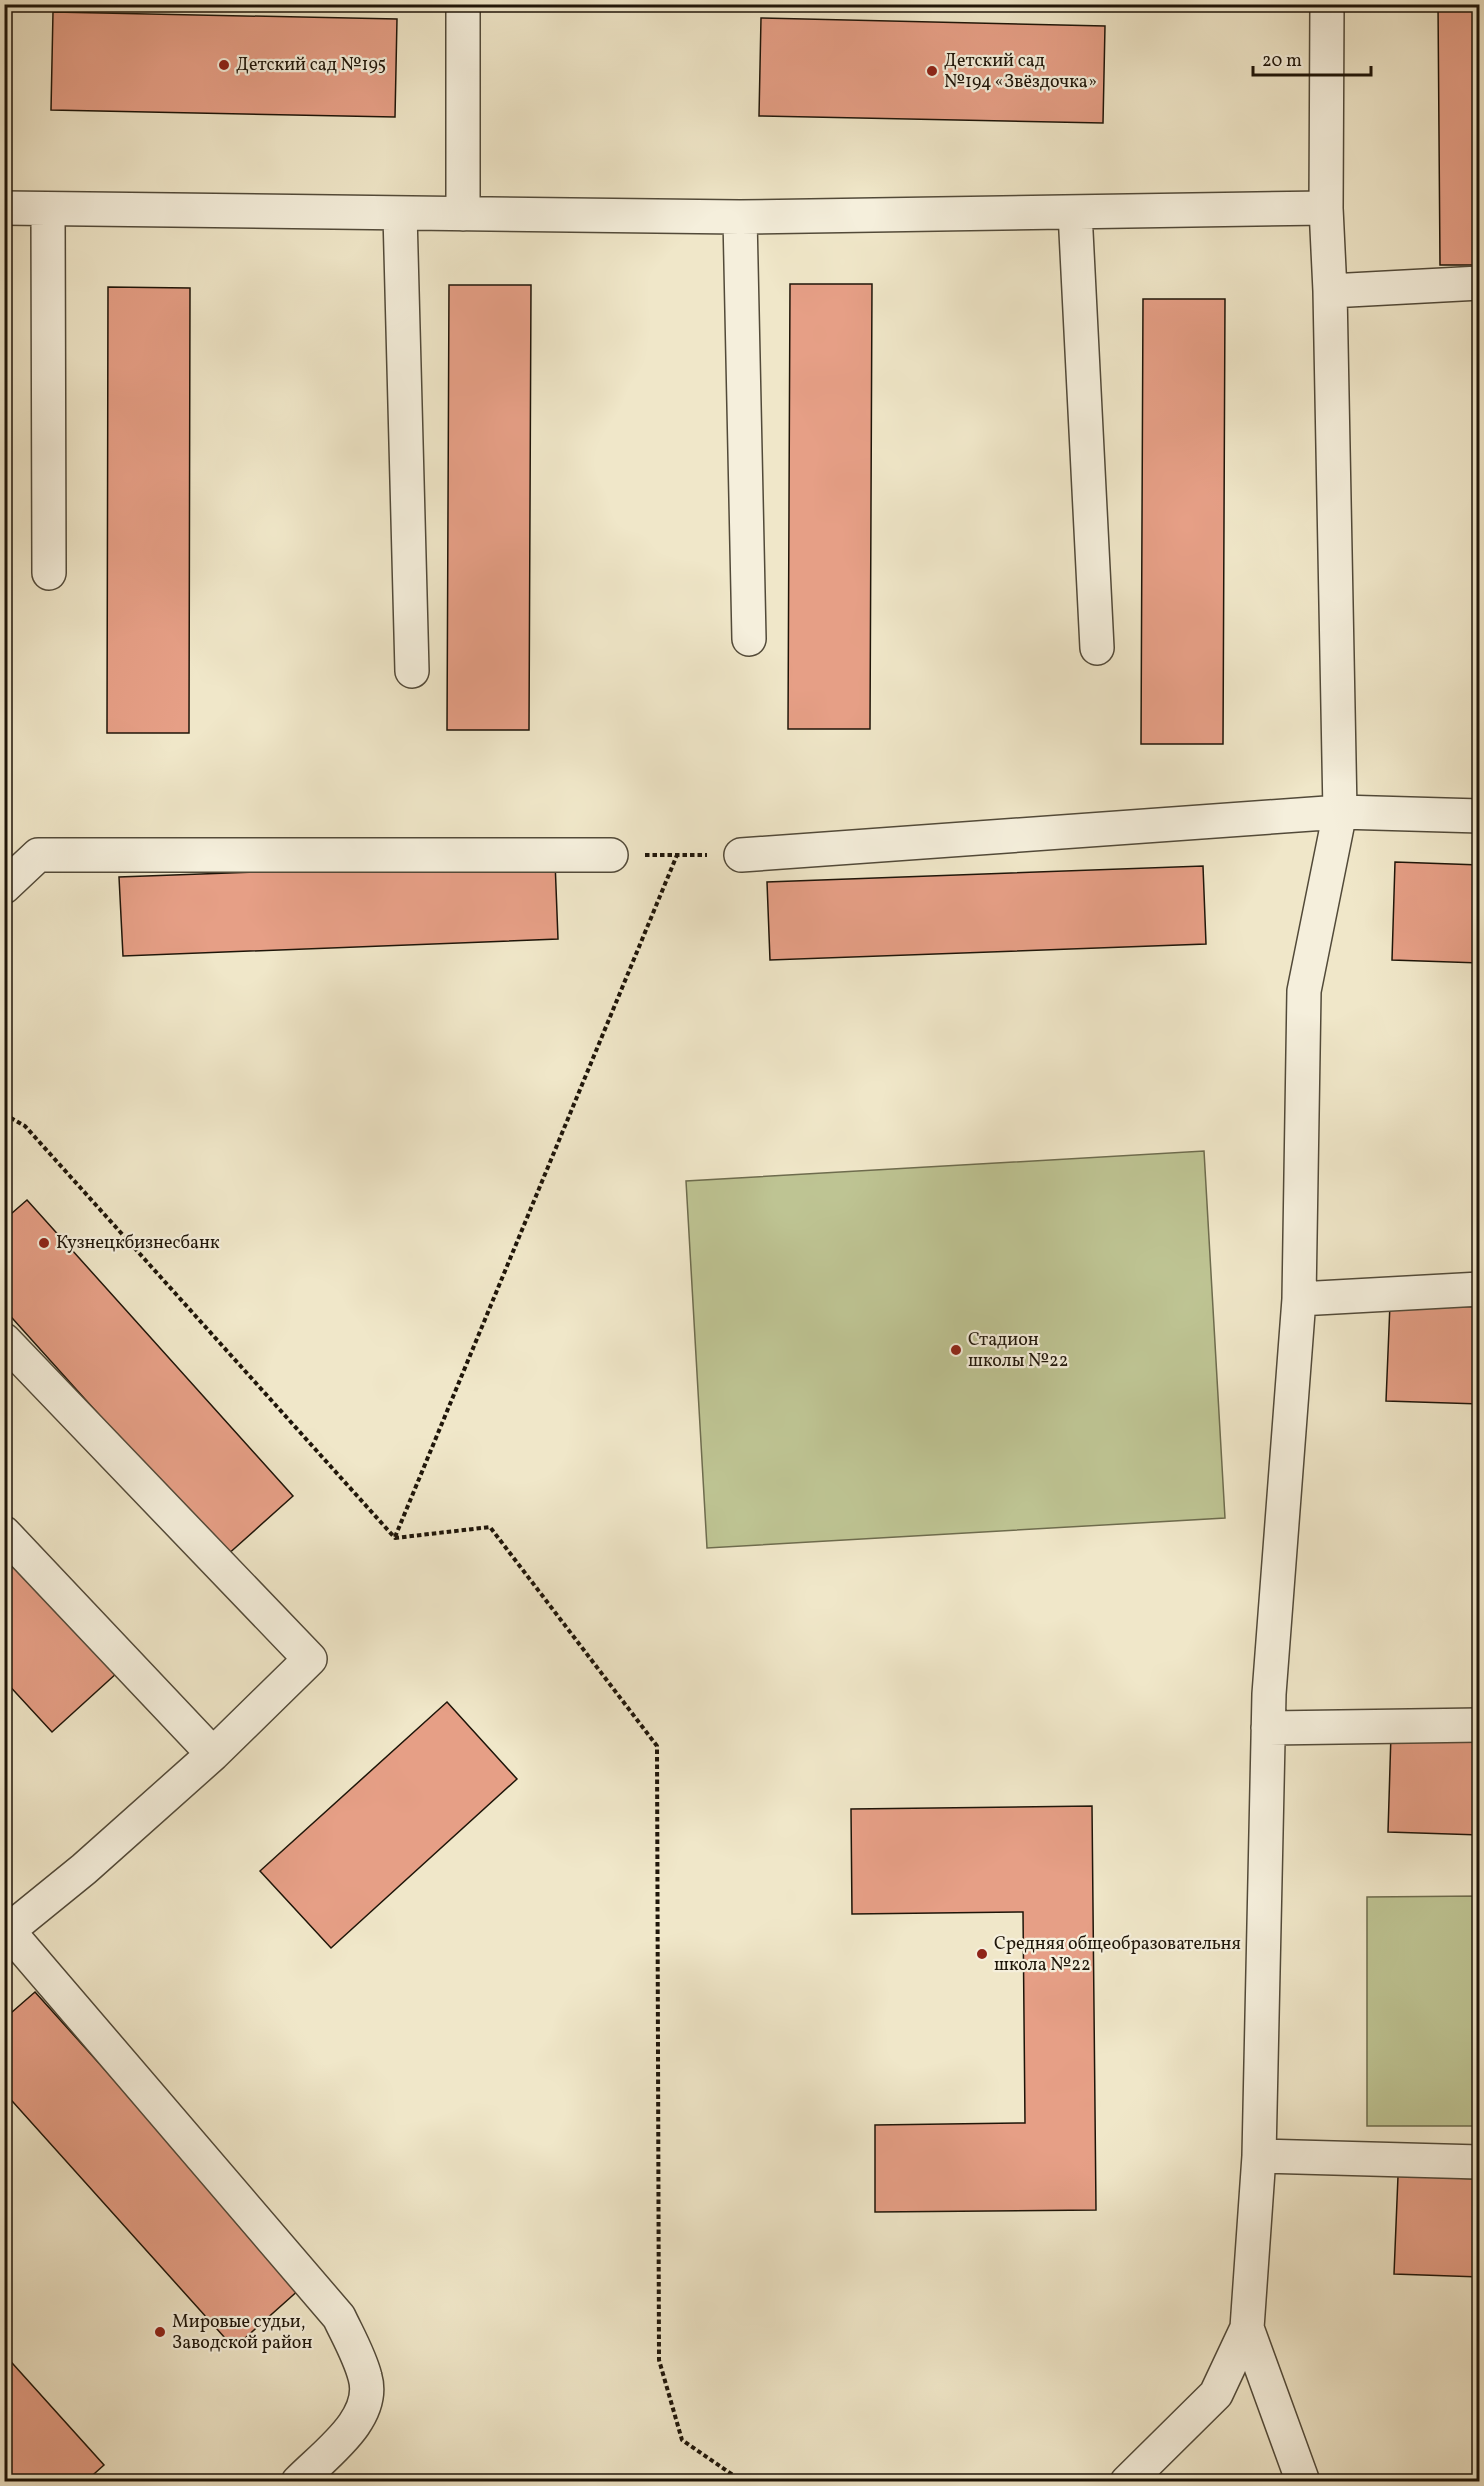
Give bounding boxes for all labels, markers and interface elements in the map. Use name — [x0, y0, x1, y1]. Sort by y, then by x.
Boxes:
scale bar — [1253, 39, 1372, 77]
place label: Детский сад №194 «Звёздочка» — [944, 49, 1097, 95]
text: 20 m — [1262, 49, 1302, 74]
place label: Детский сад №195 — [236, 53, 386, 78]
marker: Детский сад №195 — [217, 58, 231, 72]
marker: Детский сад №194 «Звёздочка» — [925, 64, 939, 78]
place label: Кузнецкбизнесбанк — [56, 1231, 220, 1256]
marker: Кузнецкбизнесбанк — [37, 1236, 51, 1250]
place label: Стадион школы №22 — [968, 1328, 1068, 1374]
marker: Стадион школы №22 — [949, 1343, 963, 1357]
place label: Средняя общеобразовательня школа №22 — [994, 1932, 1241, 1978]
marker: Средняя общеобразовательня школа №22 — [975, 1947, 989, 1961]
place label: Мировые судьи, Заводской район — [172, 2310, 312, 2356]
marker: Мировые судьи, Заводской район — [153, 2325, 167, 2339]

